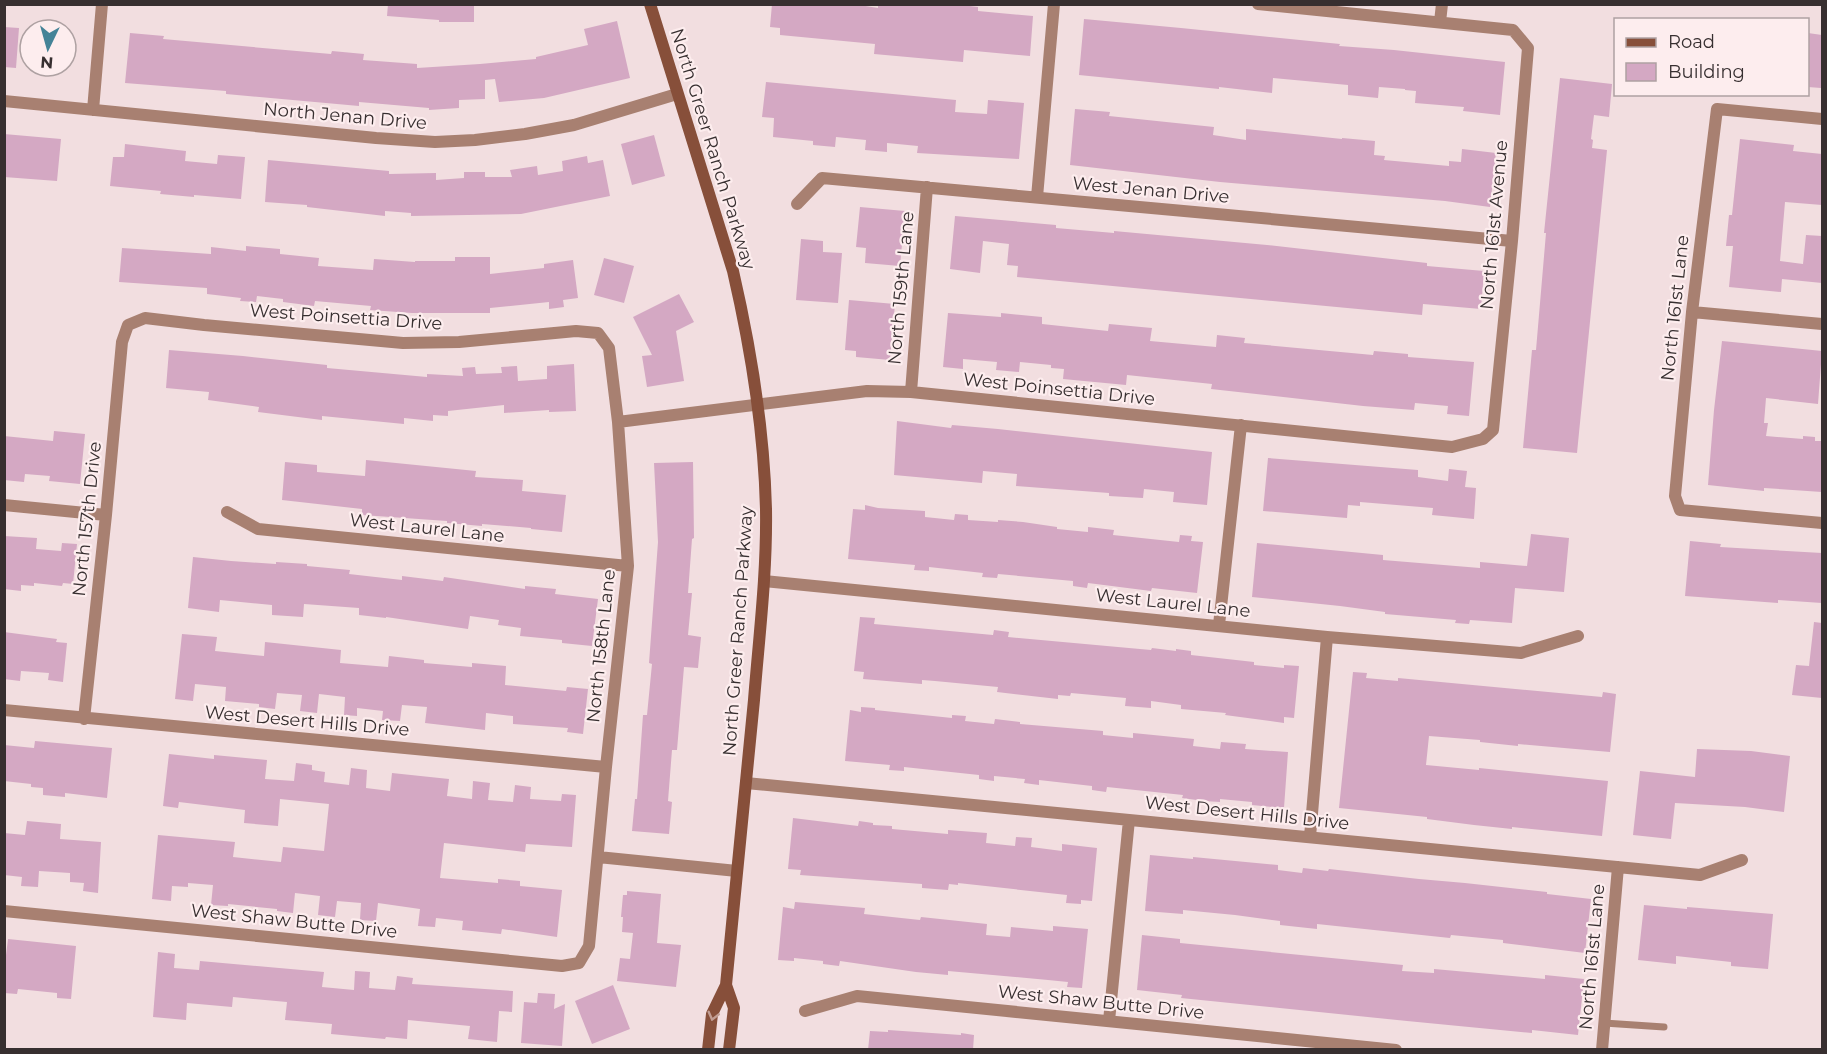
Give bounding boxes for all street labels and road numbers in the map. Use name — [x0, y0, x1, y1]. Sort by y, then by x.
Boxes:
street label: North Greer Ranch Parkway — [666, 26, 760, 272]
street label: North Jenan Drive — [262, 98, 428, 134]
street label: North 161st Avenue — [1476, 139, 1512, 311]
street label: West Jenan Drive — [1072, 172, 1230, 208]
street label: North 159th Lane — [883, 210, 919, 366]
street label: North 161st Lane — [1656, 234, 1694, 382]
street label: West Poinsettia Drive — [249, 299, 443, 335]
street label: West Poinsettia Drive — [962, 368, 1156, 410]
street label: North 157th Drive — [68, 440, 106, 598]
street label: North Greer Ranch Parkway — [718, 505, 758, 757]
street label: West Laurel Lane — [348, 509, 506, 547]
street label: North 158th Lane — [582, 568, 620, 724]
street label: West Laurel Lane — [1094, 584, 1252, 622]
street label: West Desert Hills Drive — [204, 701, 410, 741]
street label: West Desert Hills Drive — [1144, 791, 1350, 835]
street label: North 161st Lane — [1575, 883, 1609, 1031]
street label: West Shaw Butte Drive — [190, 899, 398, 943]
street label: West Shaw Butte Drive — [997, 980, 1205, 1024]

